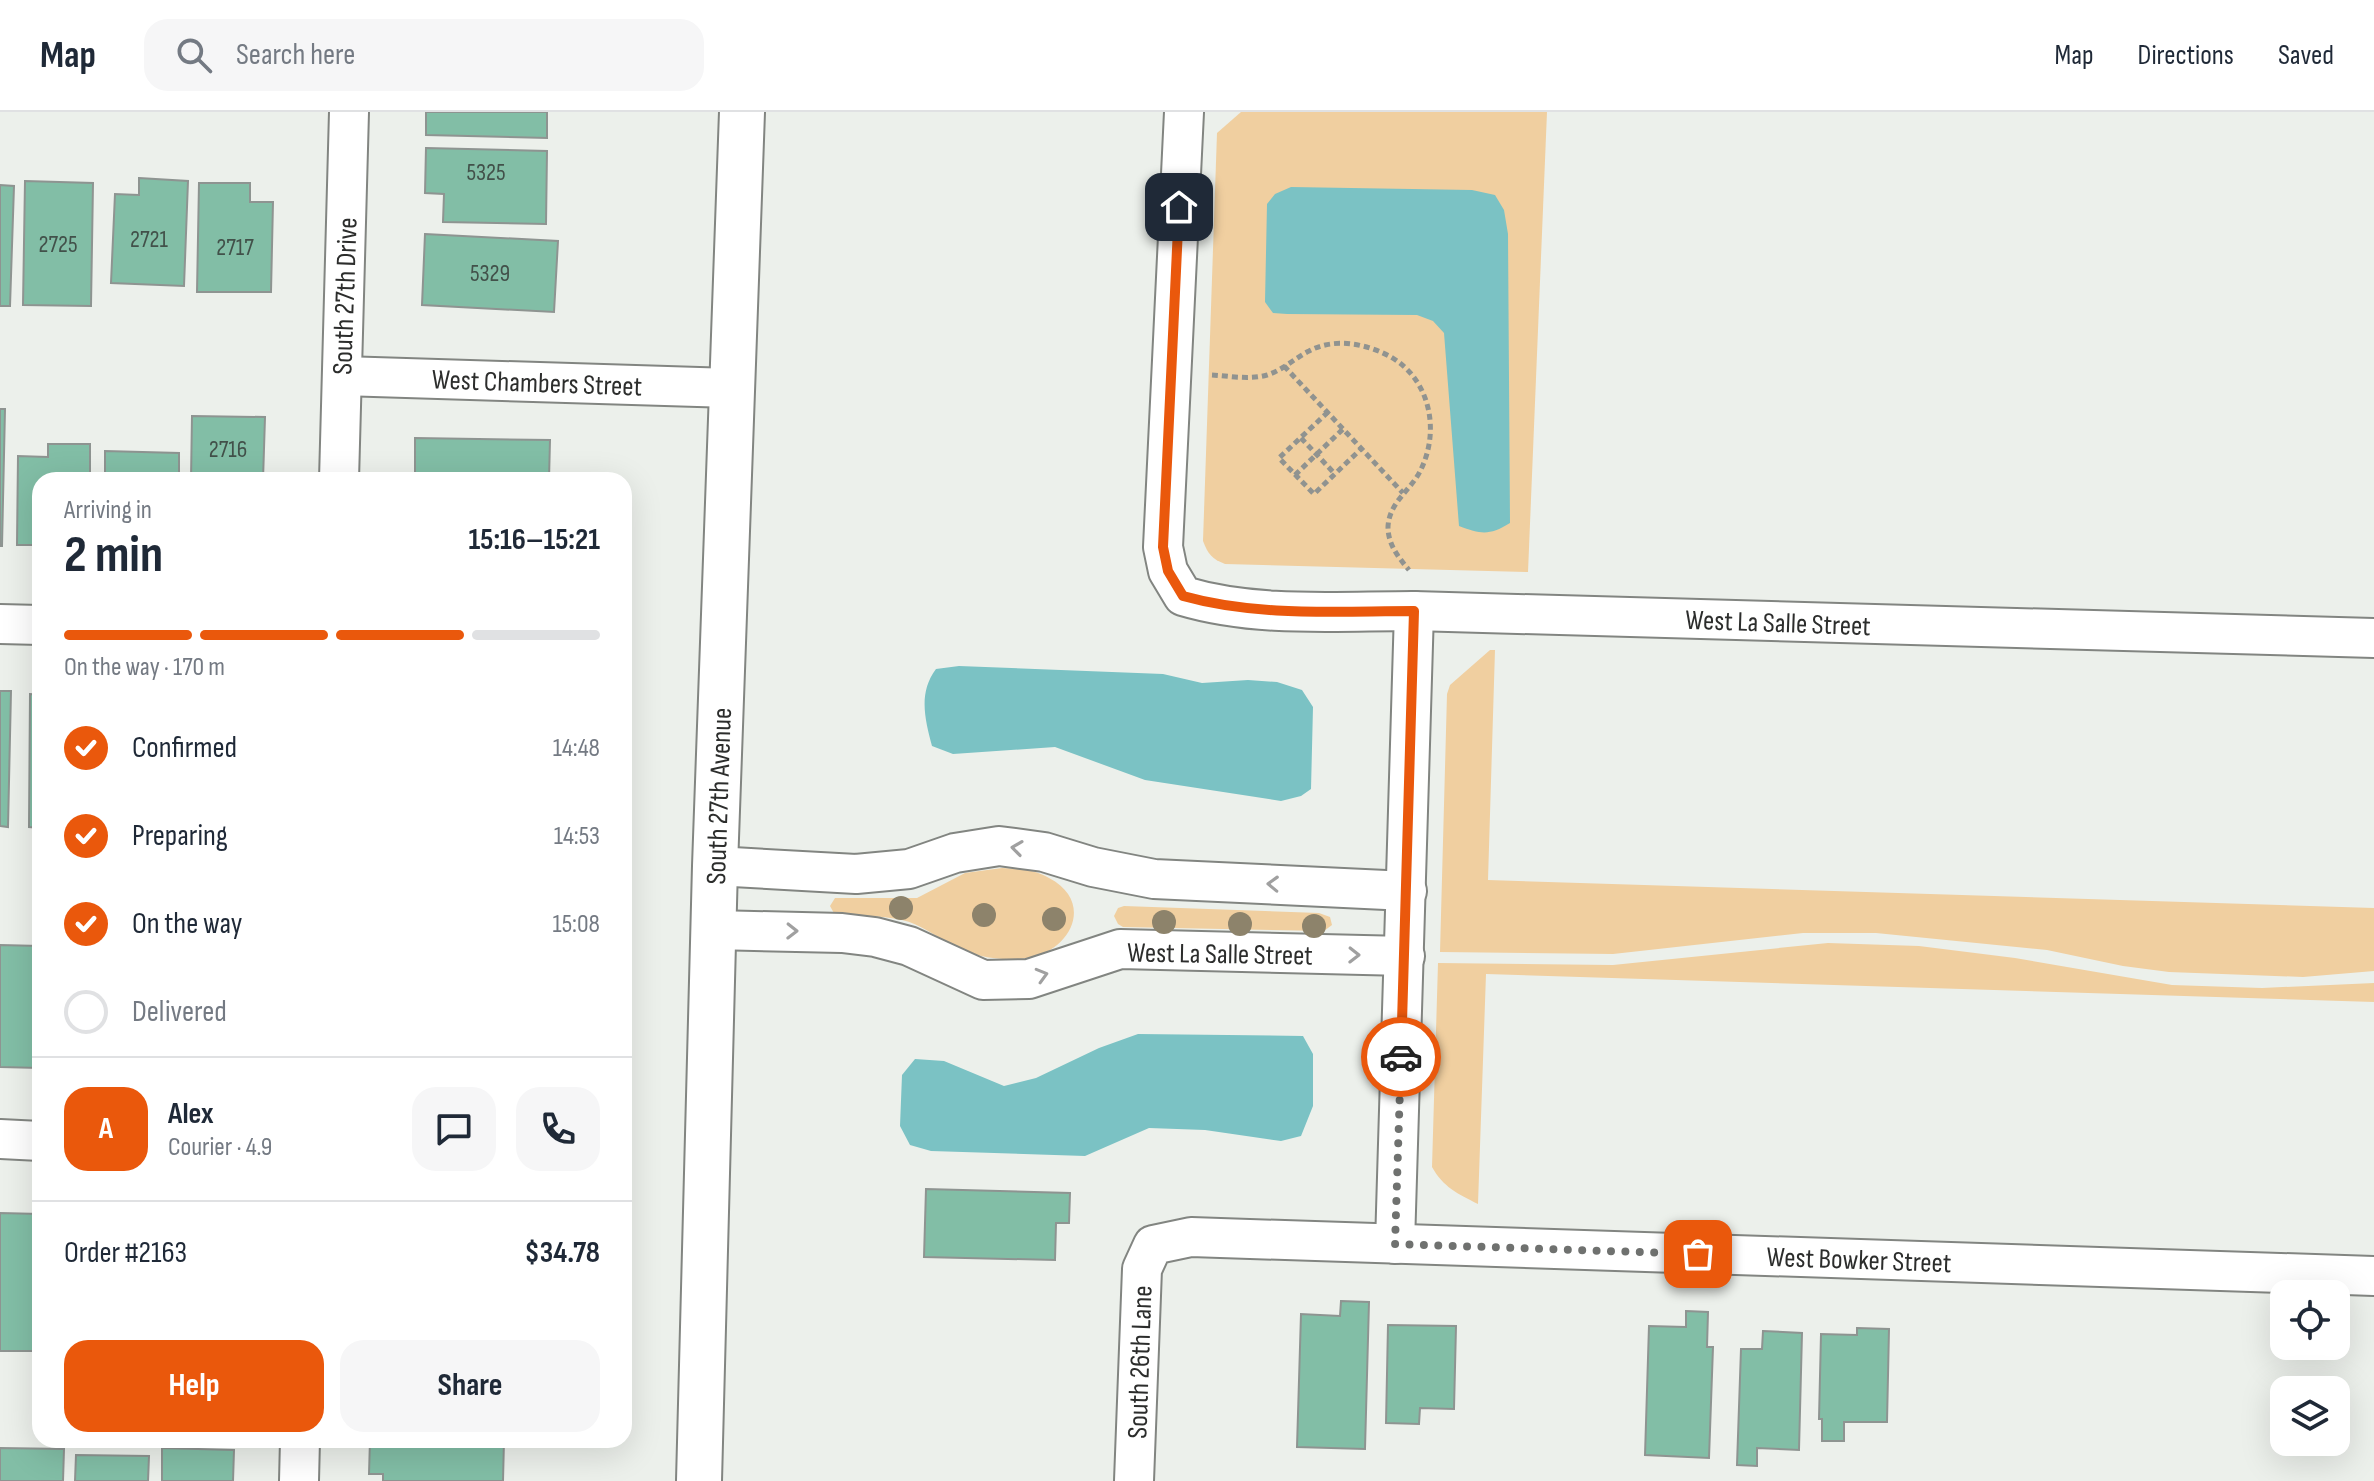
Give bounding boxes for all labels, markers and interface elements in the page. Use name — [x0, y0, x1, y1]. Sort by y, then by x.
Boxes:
search box — [144, 19, 704, 91]
text: Map — [40, 33, 96, 78]
icon: search — [172, 33, 216, 77]
text: Search here — [236, 37, 355, 73]
text: Map — [2055, 39, 2094, 72]
text: Directions — [2138, 39, 2234, 72]
text: Saved — [2278, 39, 2334, 72]
house number: 5325 — [466, 158, 506, 187]
pin — [1145, 173, 1213, 241]
icon: home — [1157, 185, 1201, 229]
street label: South 27th Drive — [326, 217, 365, 375]
house number: 2721 — [130, 225, 169, 254]
house number: 2725 — [39, 230, 78, 259]
house number: 2717 — [216, 233, 254, 262]
house number: 5329 — [470, 259, 510, 288]
street label: West Chambers Street — [431, 363, 643, 404]
house number: 2716 — [209, 435, 247, 464]
text: Arriving in — [64, 495, 152, 526]
text: 15:16–15:21 — [468, 522, 600, 558]
text: 2 min — [64, 524, 163, 587]
street label: West La Salle Street — [1685, 604, 1871, 643]
text: On the way · 170 m — [64, 652, 225, 683]
street label: South 27th Avenue — [700, 707, 739, 885]
icon: check — [64, 726, 108, 770]
text: Confirmed — [132, 730, 237, 766]
text: 14:48 — [553, 733, 600, 764]
icon: check — [64, 814, 108, 858]
text: Preparing — [132, 818, 228, 854]
text: 14:53 — [554, 821, 600, 852]
one-way arrow — [1010, 840, 1024, 857]
one-way arrow — [1266, 876, 1279, 893]
icon: check — [64, 902, 108, 946]
text: On the way — [132, 906, 242, 942]
text: 15:08 — [553, 909, 600, 940]
one-way arrow — [786, 923, 799, 940]
street label: West La Salle Street — [1127, 936, 1313, 973]
one-way arrow — [1348, 946, 1361, 963]
one-way arrow — [1035, 968, 1048, 984]
text: Delivered — [132, 994, 227, 1030]
courier — [1361, 1017, 1441, 1097]
icon: car — [1379, 1035, 1423, 1079]
button: chat — [412, 1087, 496, 1171]
button: phone — [516, 1087, 600, 1171]
text: Alex — [168, 1096, 214, 1132]
text: A — [99, 1111, 113, 1147]
text: Courier · 4.9 — [168, 1132, 272, 1163]
pin — [1664, 1220, 1732, 1288]
icon: bag — [1676, 1232, 1720, 1276]
text: Order #2163 — [64, 1235, 187, 1271]
text: $34.78 — [524, 1235, 600, 1271]
street label: West Bowker Street — [1766, 1241, 1952, 1280]
map controls — [2270, 1280, 2350, 1456]
button: locate — [2270, 1280, 2350, 1360]
street label: South 26th Lane — [1121, 1285, 1160, 1439]
button: Help — [64, 1340, 324, 1432]
button: Share — [340, 1340, 600, 1432]
button: layers — [2270, 1376, 2350, 1456]

